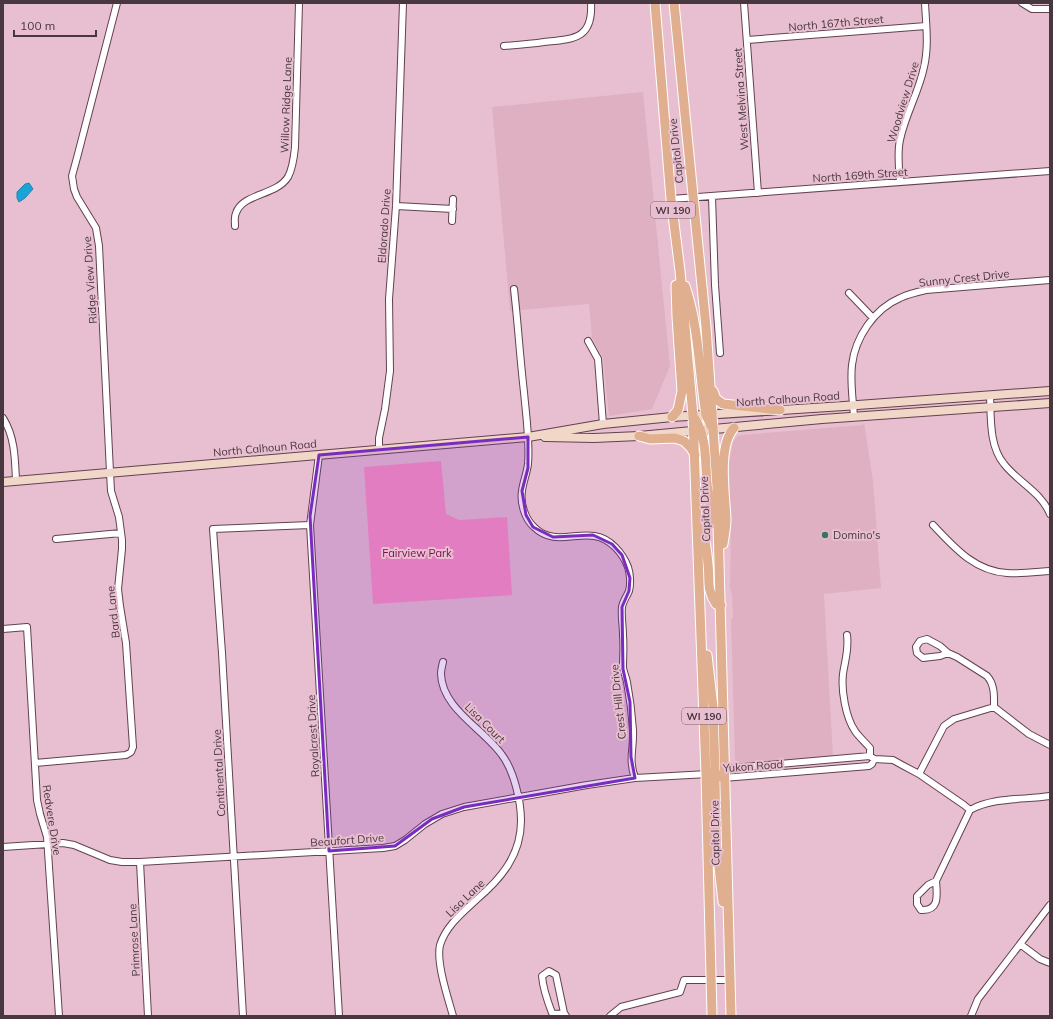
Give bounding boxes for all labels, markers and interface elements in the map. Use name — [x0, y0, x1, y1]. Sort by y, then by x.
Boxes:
scale bar — [14, 12, 96, 38]
street label: North 167th Street — [788, 12, 884, 34]
text: 100 m — [20, 18, 55, 33]
street label: West Melvina Street — [730, 47, 752, 151]
street label: Willow Ridge Lane — [277, 57, 295, 153]
street label: Woodview Drive — [884, 60, 922, 144]
street label: Capitol Drive — [666, 118, 686, 184]
street label: North 169th Street — [812, 165, 908, 185]
street label: Eldorado Drive — [374, 188, 394, 264]
road number: WI 190 — [651, 202, 695, 218]
street label: Ridge View Drive — [80, 236, 100, 324]
street label: Sunny Crest Drive — [918, 266, 1010, 290]
street label: North Calhoun Road — [736, 388, 840, 410]
street label: North Calhoun Road — [213, 436, 317, 460]
street label: Capitol Drive — [697, 476, 713, 542]
place label: Domino's — [833, 528, 880, 542]
marker: Domino's — [820, 530, 830, 540]
park label: Fairview Park — [382, 546, 452, 560]
street label: Bard Lane — [103, 585, 123, 639]
street label: Crest Hill Drive — [607, 664, 629, 740]
street label: Royalcrest Drive — [304, 694, 322, 778]
street label: Lisa Court — [462, 700, 508, 746]
road number: WI 190 — [682, 708, 726, 724]
street label: Continental Drive — [210, 729, 228, 817]
street label: Yukon Road — [721, 757, 784, 775]
street label: Redvere Drive — [40, 784, 64, 856]
street label: Capitol Drive — [707, 800, 723, 866]
street label: Beaufort Drive — [310, 830, 384, 850]
street label: Lisa Lane — [443, 876, 487, 920]
street label: Primrose Lane — [125, 903, 143, 977]

